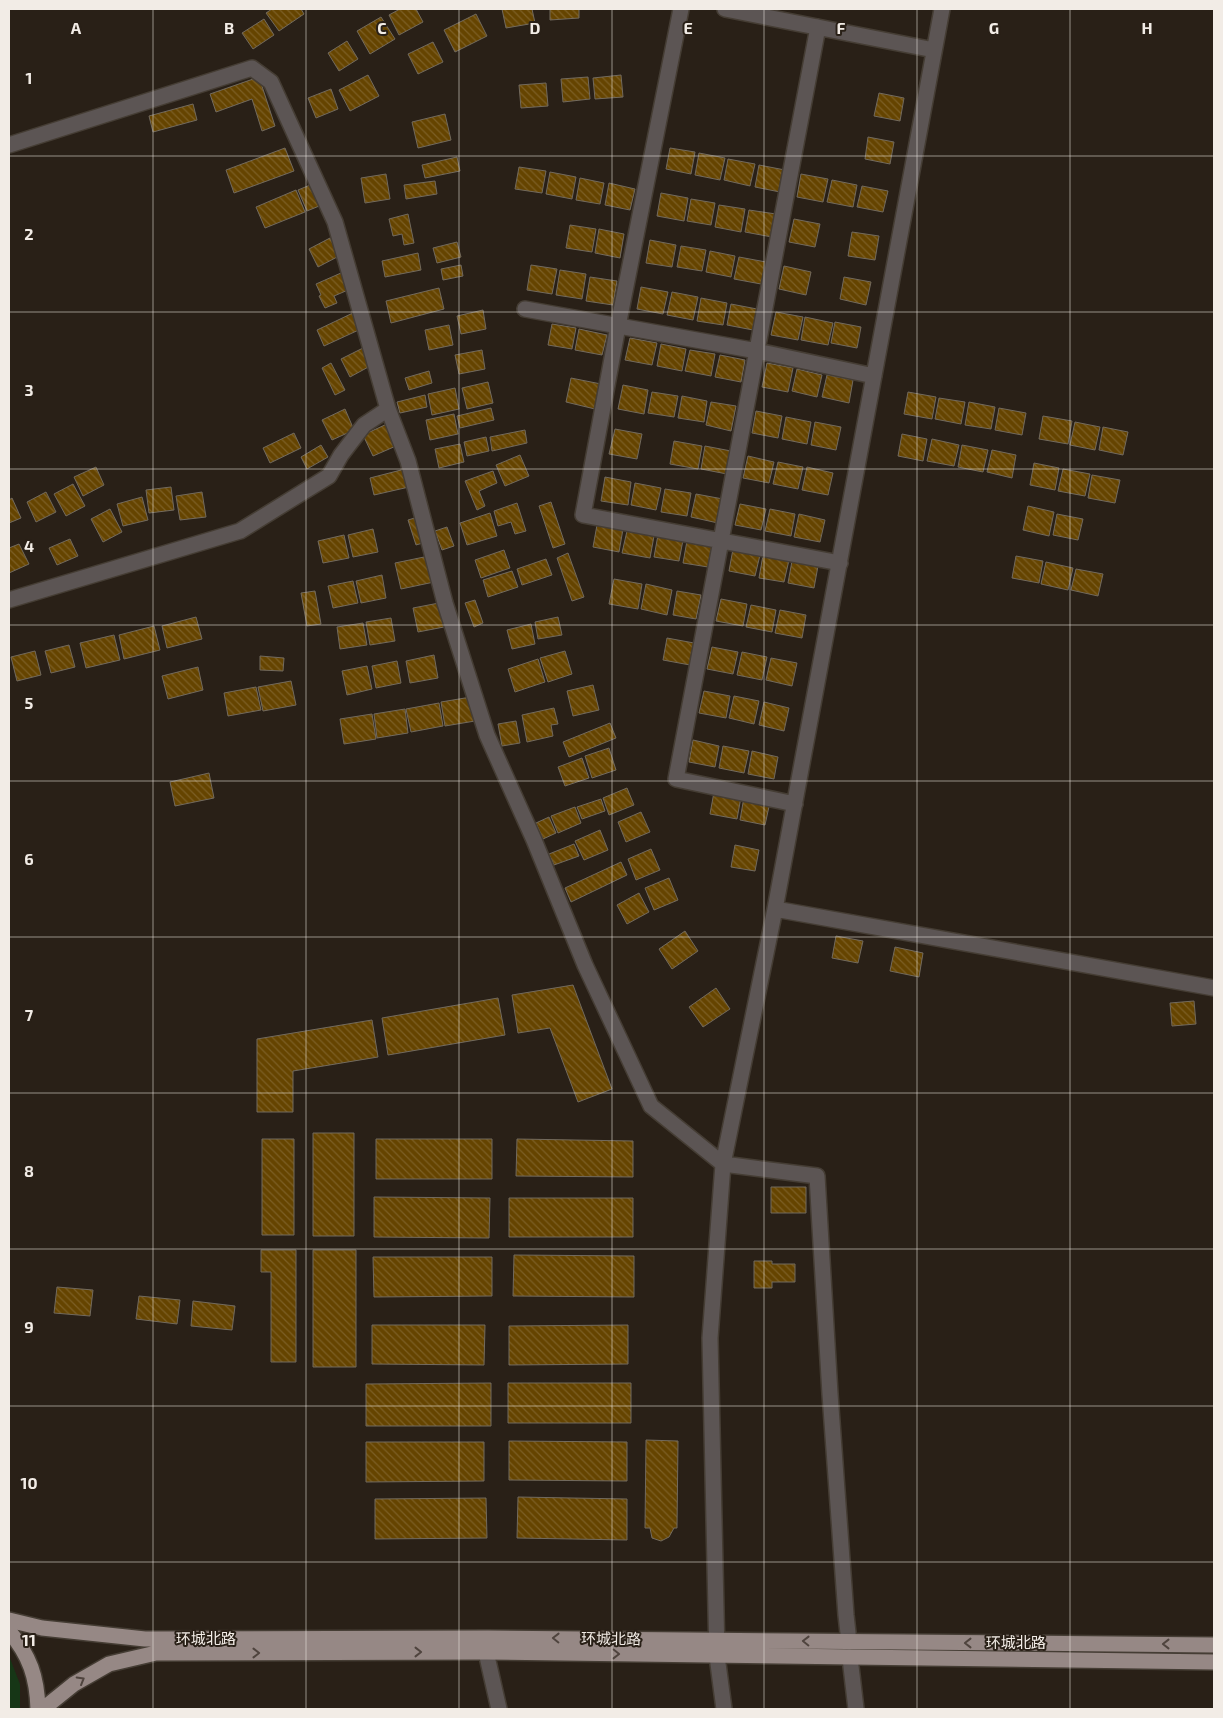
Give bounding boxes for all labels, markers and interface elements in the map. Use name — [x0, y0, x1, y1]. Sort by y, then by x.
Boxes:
text: A — [71, 18, 82, 37]
text: B — [224, 18, 234, 37]
text: C — [377, 18, 387, 37]
text: D — [530, 18, 541, 37]
text: E — [683, 18, 693, 37]
text: F — [837, 18, 846, 37]
text: G — [989, 18, 999, 37]
text: H — [1141, 18, 1153, 37]
text: 1 — [26, 68, 32, 87]
text: 2 — [24, 224, 34, 243]
text: 3 — [24, 380, 34, 399]
text: 4 — [24, 536, 34, 555]
text: 5 — [25, 693, 34, 712]
text: 6 — [24, 849, 34, 868]
text: 7 — [25, 1005, 34, 1024]
text: 8 — [24, 1161, 34, 1180]
text: 9 — [24, 1317, 34, 1336]
text: 10 — [20, 1473, 38, 1492]
street label: 环城北路 — [581, 1628, 641, 1648]
street label: 环城北路 — [176, 1629, 236, 1647]
text: 11 — [22, 1630, 36, 1649]
one-way arrow — [551, 1633, 559, 1644]
street label: 环城北路 — [986, 1633, 1046, 1651]
one-way arrow — [801, 1636, 809, 1646]
one-way arrow — [964, 1638, 972, 1648]
one-way arrow — [1161, 1639, 1169, 1649]
one-way arrow — [415, 1647, 423, 1657]
one-way arrow — [252, 1648, 260, 1658]
one-way arrow — [612, 1649, 620, 1659]
one-way arrow — [76, 1676, 85, 1686]

